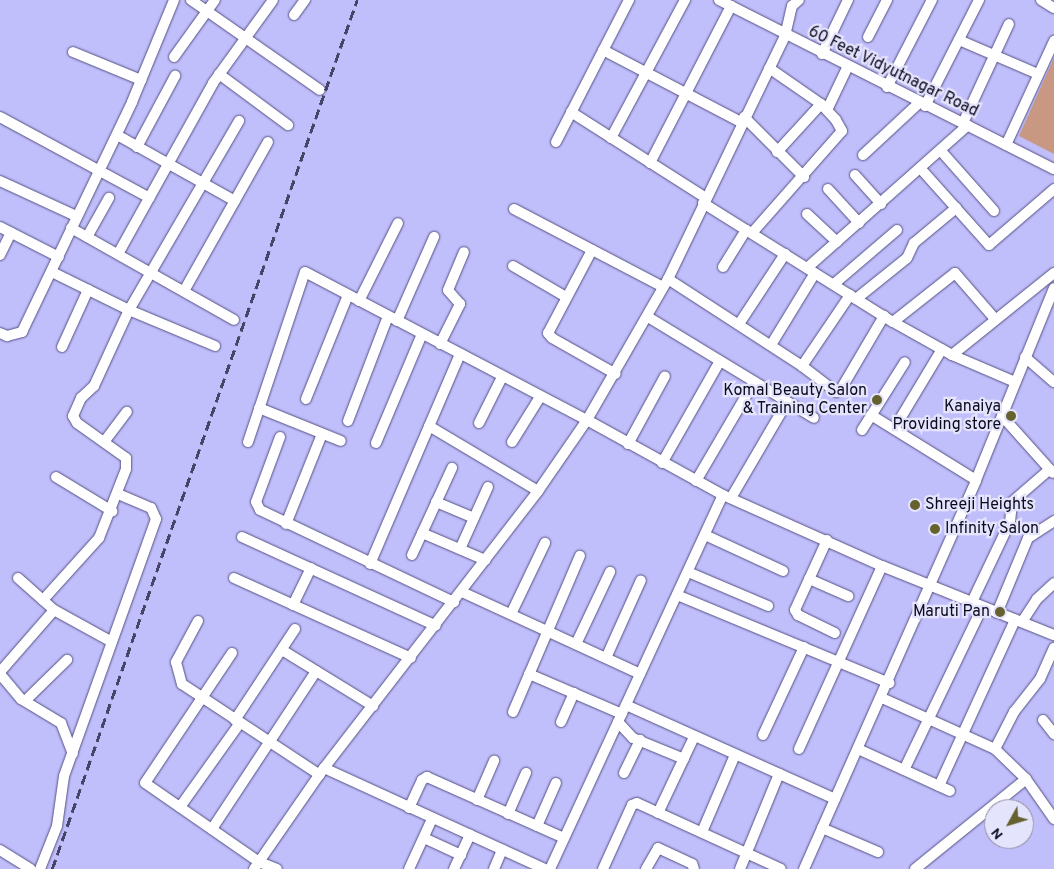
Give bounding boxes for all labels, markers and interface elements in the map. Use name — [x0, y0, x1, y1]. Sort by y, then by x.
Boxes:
street label: 60 Feet Vidyutnagar Road — [805, 22, 981, 122]
place label: Komal Beauty Salon & Training Center — [723, 381, 867, 419]
marker: Komal Beauty Salon & Training Center — [871, 394, 883, 406]
place label: Kanaiya Providing store — [892, 397, 1001, 435]
marker: Kanaiya Providing store — [1005, 410, 1017, 422]
place label: Shreeji Heights — [925, 495, 1034, 515]
marker: Shreeji Heights — [909, 499, 921, 511]
place label: Infinity Salon — [945, 519, 1039, 539]
marker: Infinity Salon — [929, 523, 941, 535]
place label: Maruti Pan — [913, 602, 990, 622]
marker: Maruti Pan — [994, 606, 1006, 618]
north arrow — [984, 799, 1034, 849]
text: N — [988, 824, 1008, 842]

